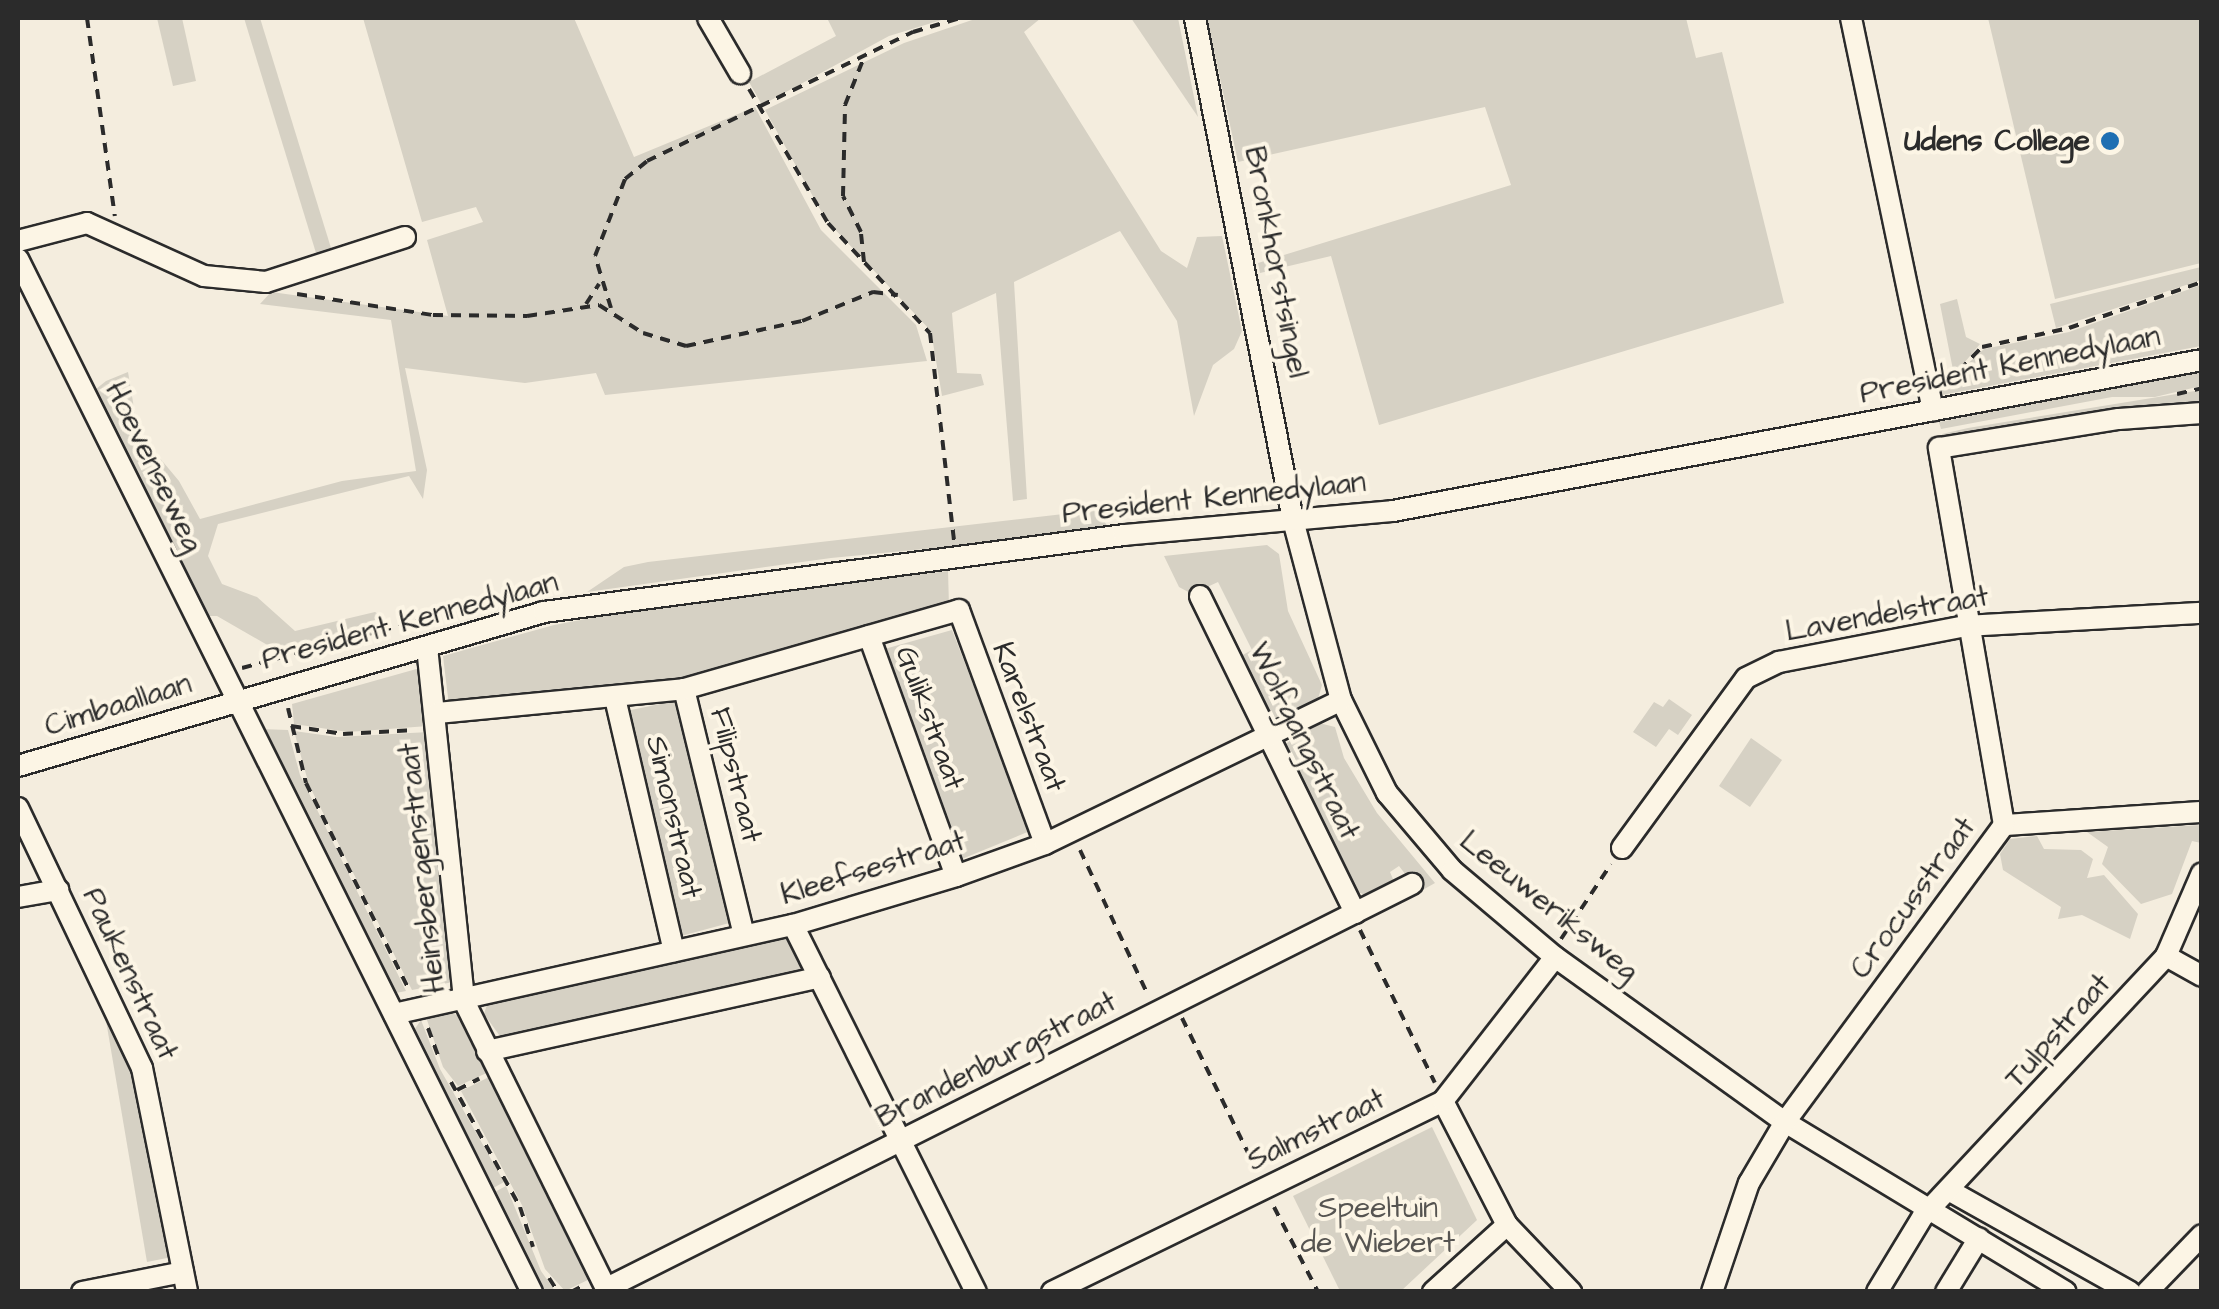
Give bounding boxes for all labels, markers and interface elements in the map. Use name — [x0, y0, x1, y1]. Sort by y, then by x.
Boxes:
place label: Udens College — [1904, 123, 2090, 159]
marker: Udens College — [2099, 130, 2121, 152]
street label: Bronkhorstsingel — [1236, 143, 1316, 381]
street label: President Kennedylaan — [1857, 318, 2163, 412]
street label: Hoevenseweg — [97, 376, 211, 558]
street label: President Kennedylaan — [1060, 464, 1368, 532]
street label: President Kennedylaan — [258, 564, 562, 678]
street label: Lavendelstraat — [1783, 578, 1991, 650]
street label: Wolfgangstraat — [1241, 636, 1367, 846]
street label: Karelstraat — [984, 637, 1074, 797]
street label: Gulikstraat — [887, 641, 973, 795]
street label: Cimbaallaan — [40, 666, 196, 744]
street label: Filipstraat — [702, 704, 770, 846]
street label: Simonstraat — [638, 732, 710, 902]
street label: Heinsbergenstraat — [391, 741, 453, 995]
street label: Crocusstraat — [1842, 810, 1984, 986]
street label: Kleefsestraat — [776, 823, 970, 913]
street label: Leeuweriksweg — [1452, 823, 1646, 989]
street label: Paukenstraat — [74, 882, 186, 1066]
street label: Tulpstraat — [1997, 966, 2119, 1096]
street label: Brandenburgstraat — [870, 984, 1122, 1136]
street label: Salmstraat — [1241, 1081, 1391, 1179]
park label: Speeltuin de Wiebert — [1301, 1190, 1455, 1260]

